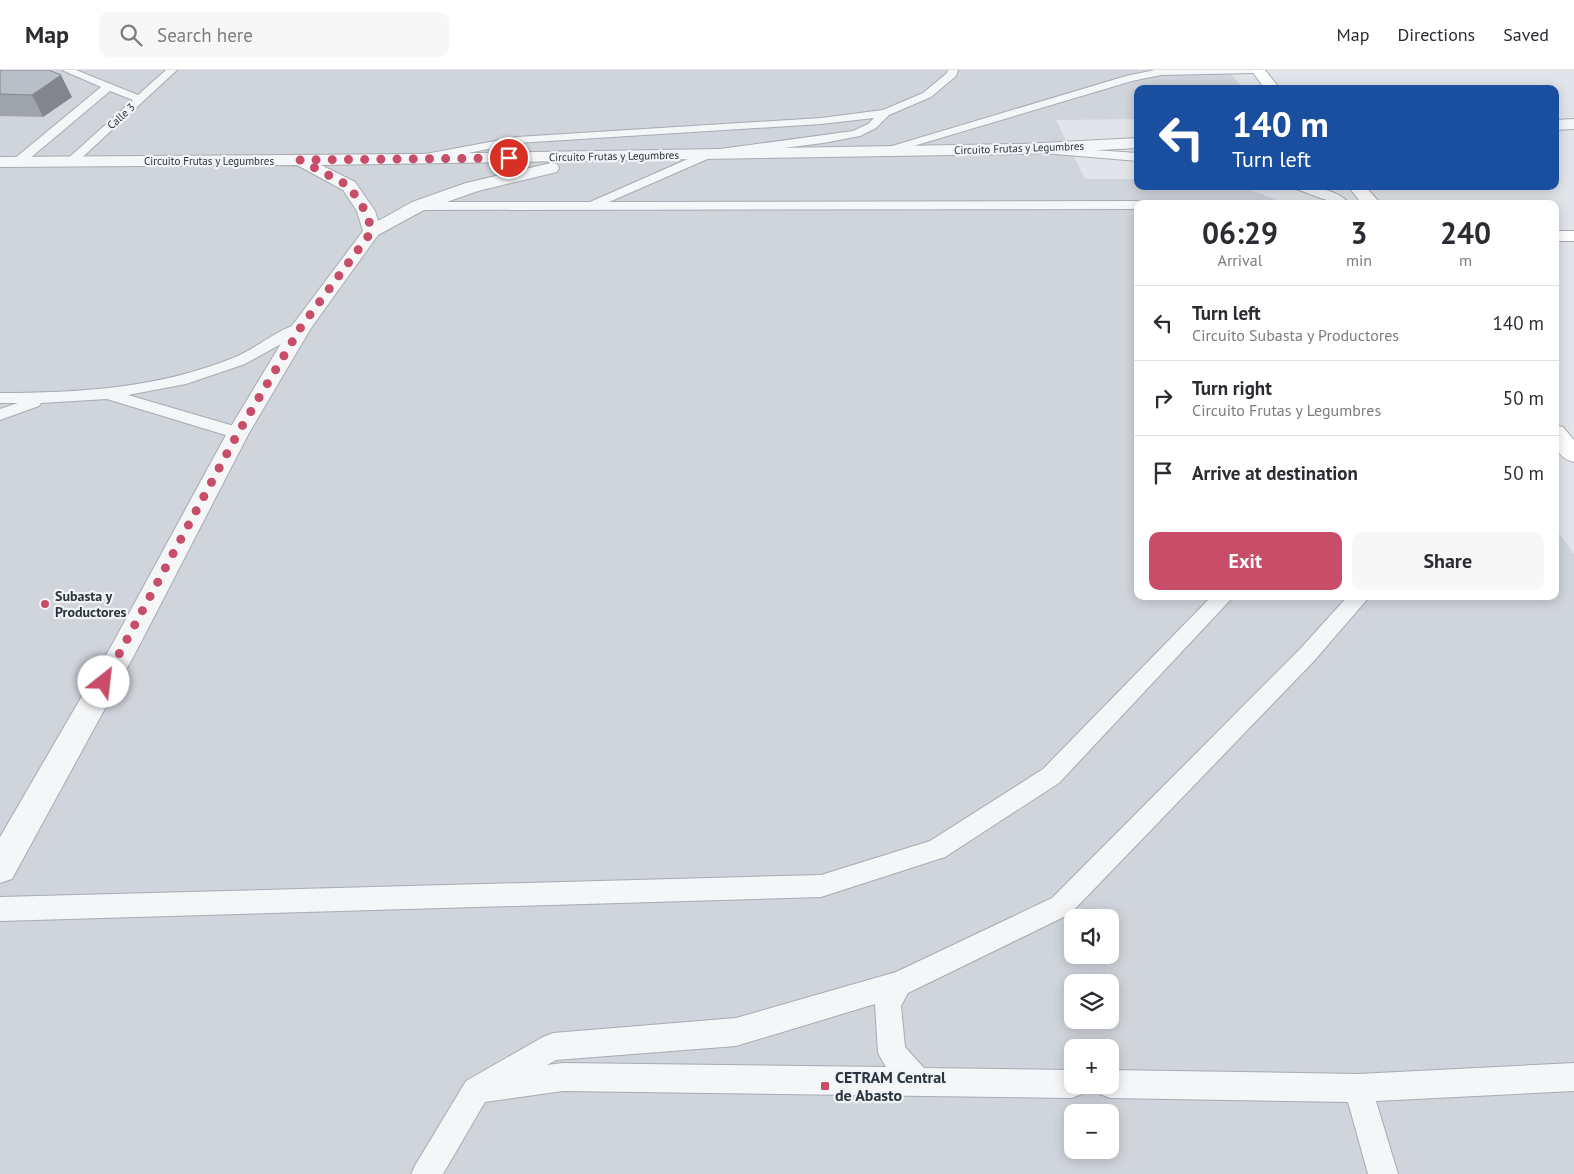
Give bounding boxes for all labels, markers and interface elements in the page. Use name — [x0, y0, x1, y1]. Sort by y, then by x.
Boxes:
search box — [99, 12, 449, 57]
text: Map — [25, 19, 69, 50]
icon: search — [117, 21, 145, 49]
text: Search here — [157, 23, 253, 47]
text: Map — [1337, 23, 1369, 46]
text: Directions — [1397, 23, 1475, 46]
text: Saved — [1503, 23, 1549, 46]
street label: Calle 3 — [104, 100, 138, 132]
text: 140 m — [1232, 101, 1329, 147]
icon: left — [1149, 105, 1214, 170]
pin — [488, 137, 530, 179]
street label: Circuito Frutas y Legumbres — [954, 139, 1085, 157]
icon: arrive — [495, 144, 523, 172]
text: Turn left — [1232, 145, 1311, 173]
street label: Circuito Frutas y Legumbres — [549, 148, 679, 164]
street label: Circuito Frutas y Legumbres — [144, 154, 274, 168]
text: 06:29 — [1202, 213, 1278, 252]
text: 3 — [1351, 213, 1368, 252]
text: 240 — [1440, 213, 1491, 252]
text: Arrival — [1218, 250, 1262, 270]
text: min — [1346, 250, 1372, 270]
text: m — [1459, 250, 1472, 270]
text: Turn left — [1192, 301, 1261, 325]
icon: left — [1149, 309, 1177, 337]
text: 140 m — [1492, 311, 1544, 335]
text: Circuito Subasta y Productores — [1192, 325, 1399, 345]
text: Turn right — [1192, 376, 1272, 400]
icon: right — [1149, 384, 1177, 412]
text: 50 m — [1503, 386, 1544, 410]
text: Circuito Frutas y Legumbres — [1192, 400, 1381, 420]
icon: arrive — [1149, 459, 1177, 487]
text: Arrive at destination — [1192, 461, 1358, 485]
text: 50 m — [1503, 461, 1544, 485]
button: Exit — [1149, 532, 1342, 590]
button: Share — [1352, 532, 1544, 590]
place label: Subasta y Productores — [55, 587, 127, 621]
marker: Subasta y Productores — [39, 598, 51, 610]
position arrow — [77, 655, 129, 707]
map controls — [1064, 909, 1119, 1159]
button: sound — [1064, 909, 1119, 964]
button: layers — [1064, 974, 1119, 1029]
button: + — [1064, 1039, 1119, 1094]
place label: CETRAM Central de Abasto — [835, 1067, 946, 1105]
marker: CETRAM Central de Abasto — [819, 1080, 831, 1092]
button: − — [1064, 1104, 1119, 1159]

